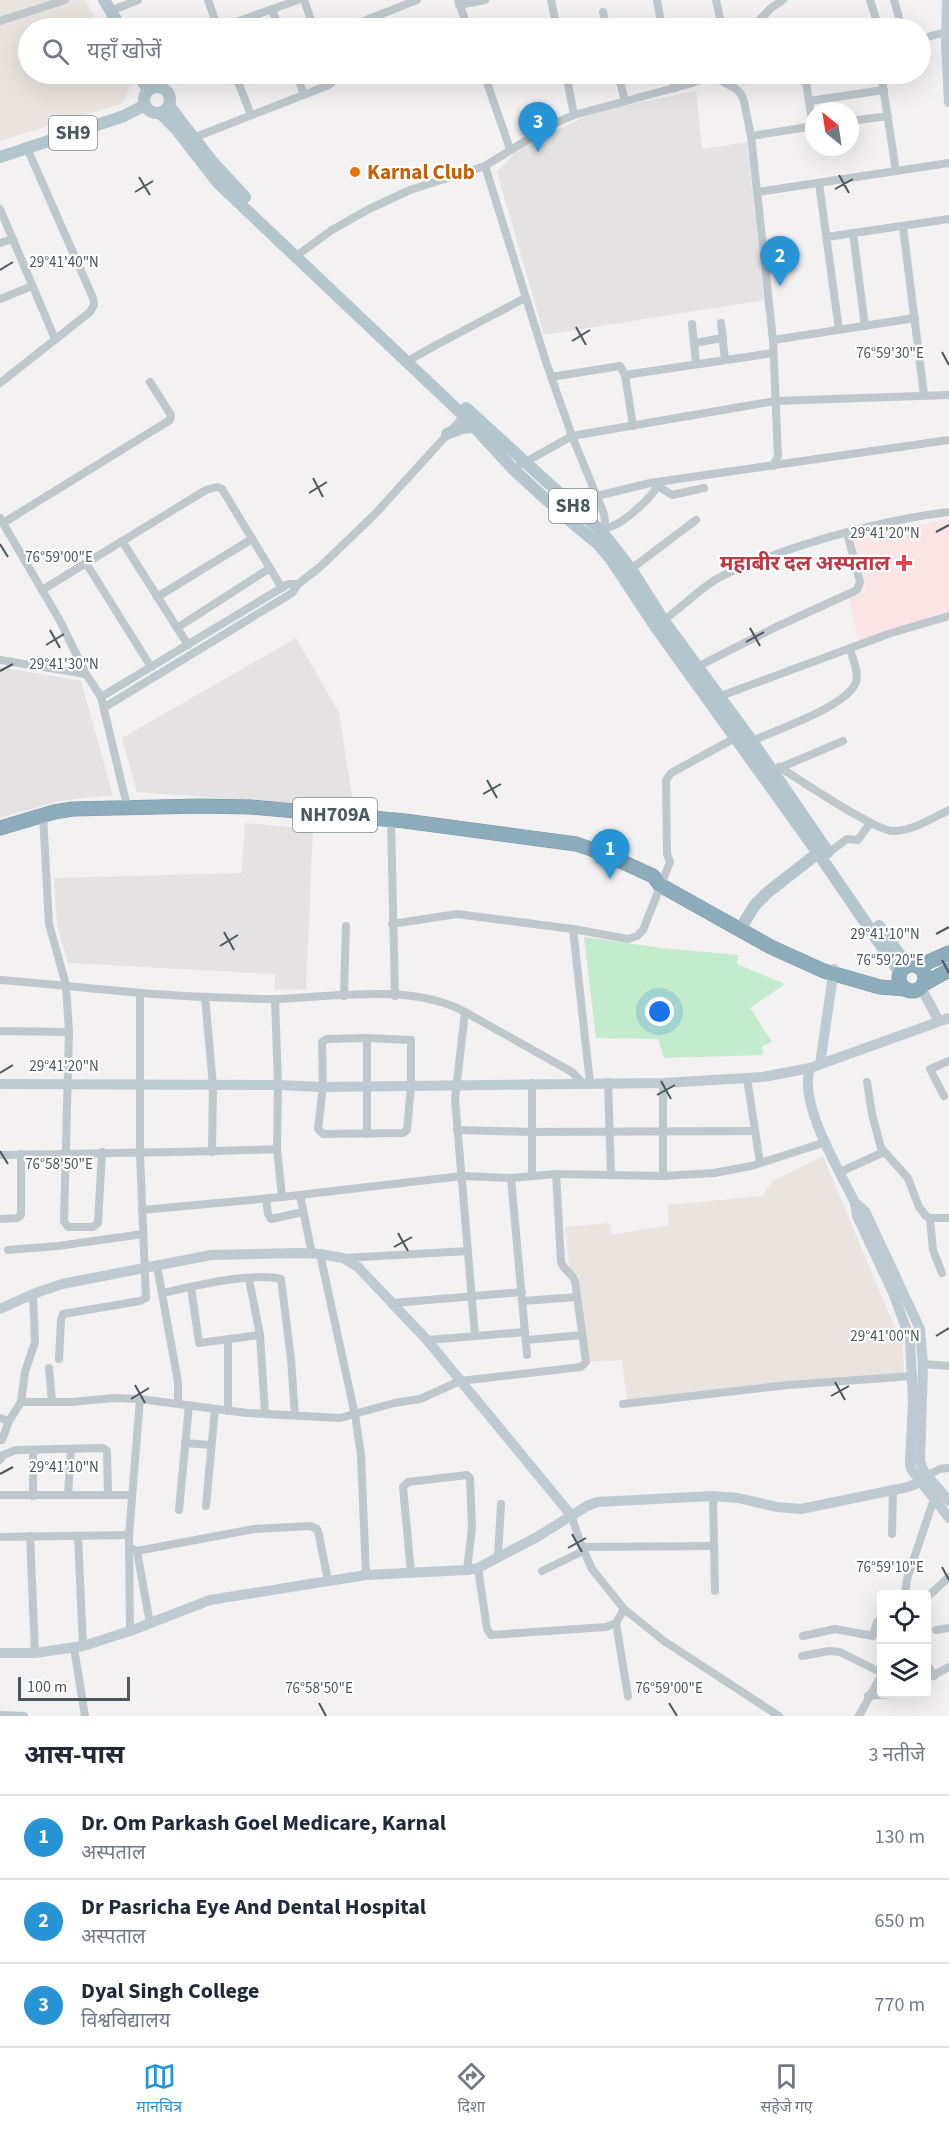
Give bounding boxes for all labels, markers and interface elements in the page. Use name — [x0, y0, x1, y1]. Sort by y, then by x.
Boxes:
search box — [18, 18, 931, 84]
icon: search — [39, 35, 72, 68]
text: यहाँ खोजें — [87, 35, 162, 67]
pin: 3 — [518, 102, 558, 152]
north arrow — [805, 102, 859, 156]
road number: SH9 — [49, 116, 97, 150]
place label: Karnal Club — [367, 157, 475, 187]
marker: Karnal Club — [348, 165, 362, 179]
pin: 2 — [760, 236, 800, 286]
text: 29°41'40"N — [29, 252, 99, 273]
text: 76°59'30"E — [856, 343, 924, 364]
road number: SH8 — [549, 489, 597, 523]
text: 29°41'20"N — [850, 523, 920, 544]
text: 76°59'00"E — [25, 547, 93, 568]
place label: महाबीर दल अस्पताल — [720, 548, 890, 578]
marker: महाबीर दल अस्पताल — [895, 554, 913, 572]
text: 29°41'30"N — [29, 654, 99, 675]
road number: NH709A — [293, 798, 377, 832]
pin: 1 — [590, 830, 630, 879]
text: 29°41'10"N — [850, 924, 920, 945]
text: 76°59'20"E — [856, 950, 924, 971]
your location — [645, 997, 674, 1026]
text: 29°41'20"N — [29, 1056, 99, 1077]
text: 76°58'50"E — [25, 1154, 93, 1175]
text: 29°41'00"N — [850, 1326, 920, 1347]
text: 29°41'10"N — [29, 1457, 99, 1478]
text: 76°59'10"E — [856, 1557, 924, 1578]
map controls — [877, 1590, 931, 1698]
button: locate — [877, 1590, 931, 1644]
button: layers — [877, 1644, 931, 1698]
scale bar — [18, 1674, 130, 1702]
text: 100 m — [27, 1676, 67, 1698]
text: 76°58'50"E — [285, 1678, 353, 1699]
text: 76°59'00"E — [635, 1678, 703, 1699]
text: आस-पास — [24, 1736, 124, 1773]
text: 3 नतीजे — [869, 1741, 925, 1769]
text: Dr. Om Parkash Goel Medicare, Karnal — [81, 1807, 446, 1839]
text: 1 — [38, 1823, 49, 1851]
text: 130 m — [875, 1823, 925, 1851]
text: अस्पताल — [81, 1839, 146, 1867]
text: Dr Pasricha Eye And Dental Hospital — [81, 1891, 426, 1923]
text: 2 — [38, 1907, 49, 1935]
text: 650 m — [875, 1907, 925, 1935]
text: अस्पताल — [81, 1923, 146, 1951]
text: Dyal Singh College — [81, 1975, 259, 2007]
text: 3 — [38, 1991, 49, 2019]
text: 770 m — [875, 1991, 925, 2019]
text: विश्वविद्यालय — [81, 2007, 170, 2035]
tab: मानचित्र — [136, 2060, 182, 2119]
tab: दिशा — [455, 2060, 488, 2119]
tab: सहेजे गए — [760, 2060, 813, 2119]

